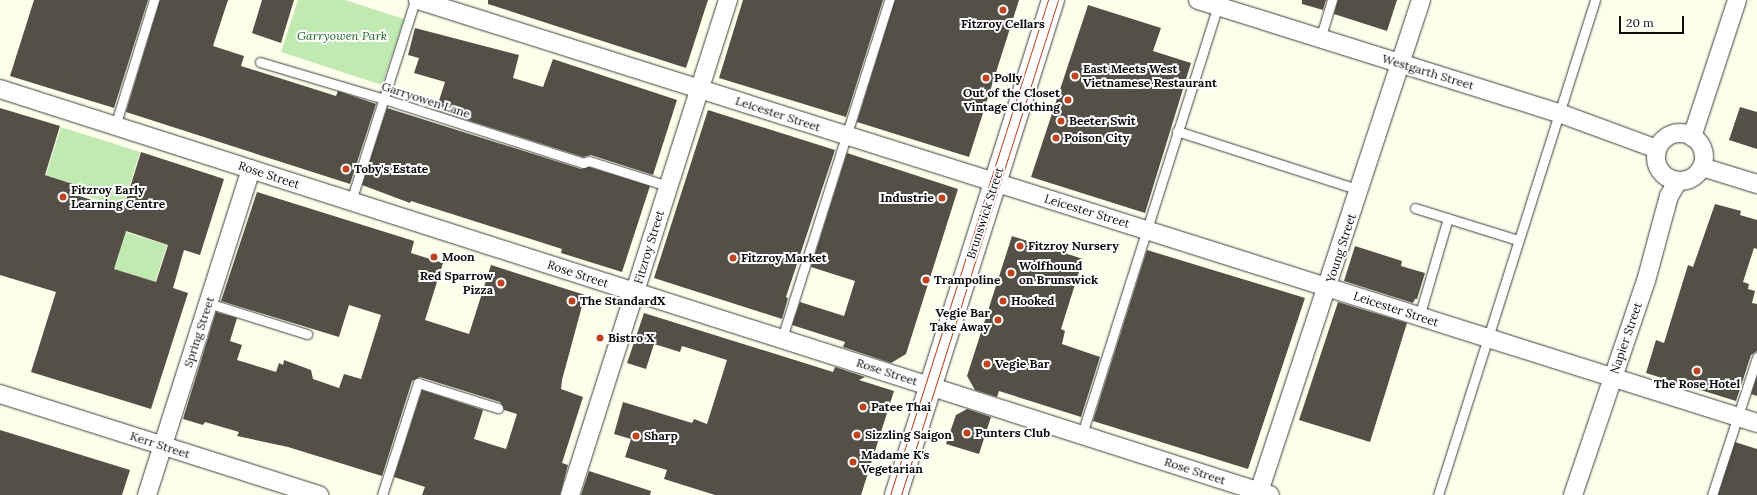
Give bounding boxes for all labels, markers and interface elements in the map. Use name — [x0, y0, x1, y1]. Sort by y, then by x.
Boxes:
marker: Fitzroy Cellars — [998, 5, 1008, 15]
scale bar — [1621, 8, 1686, 34]
text: 20 m — [1626, 15, 1654, 30]
place label: Fitzroy Cellars — [961, 17, 1045, 31]
park label: Garryowen Park — [297, 29, 387, 43]
street label: Westgarth Street — [1380, 51, 1476, 93]
place label: East Meets West Vietnamese Restaurant — [1083, 62, 1217, 90]
place label: Polly — [994, 71, 1022, 85]
marker: East Meets West Vietnamese Restaurant — [1070, 71, 1080, 81]
marker: Polly — [981, 73, 991, 83]
street label: Garryowen Lane — [380, 79, 472, 121]
place label: Out of the Closet Vintage Clothing — [963, 86, 1060, 114]
street label: Leicester Street — [734, 93, 822, 135]
marker: Out of the Closet Vintage Clothing — [1063, 95, 1073, 105]
place label: Beeter Swit — [1069, 114, 1136, 128]
marker: Beeter Swit — [1056, 116, 1066, 126]
place label: Poison City — [1064, 131, 1129, 145]
marker: Poison City — [1051, 133, 1061, 143]
street label: Rose Street — [236, 158, 302, 192]
place label: Toby's Estate — [354, 162, 428, 176]
marker: Toby's Estate — [341, 164, 351, 174]
street label: Brunswick Street — [963, 165, 1007, 261]
place label: Fitzroy Early Learning Centre — [71, 183, 165, 211]
place label: Industrie — [880, 191, 934, 205]
street label: Leicester Street — [1042, 191, 1132, 231]
marker: Fitzroy Early Learning Centre — [58, 192, 68, 202]
marker: Industrie — [937, 193, 947, 203]
street label: Fitzroy Street — [631, 208, 667, 286]
street label: Young Street — [1323, 212, 1359, 284]
place label: Fitzroy Nursery — [1028, 239, 1119, 253]
marker: Fitzroy Nursery — [1015, 241, 1025, 251]
place label: Moon — [442, 250, 475, 264]
place label: Fitzroy Market — [741, 251, 827, 265]
marker: Moon — [429, 252, 439, 262]
marker: Fitzroy Market — [728, 253, 738, 263]
street label: Rose Street — [545, 257, 611, 291]
place label: Wolfhound on Brunswick — [1019, 259, 1098, 287]
marker: Wolfhound on Brunswick — [1006, 268, 1016, 278]
place label: Red Sparrow Pizza — [420, 269, 493, 297]
place label: Trampoline — [934, 273, 1000, 287]
marker: Trampoline — [921, 275, 931, 285]
marker: Red Sparrow Pizza — [496, 278, 506, 288]
street label: Leicester Street — [1352, 288, 1440, 330]
place label: The StandardX — [580, 294, 665, 308]
place label: Hooked — [1011, 294, 1054, 308]
street label: Spring Street — [181, 295, 217, 369]
marker: The StandardX — [567, 296, 577, 306]
marker: Hooked — [998, 296, 1008, 306]
street label: Napier Street — [1607, 300, 1645, 376]
place label: Vegie Bar Take Away — [930, 306, 990, 334]
marker: Vegie Bar Take Away — [993, 315, 1003, 325]
place label: Bistro X — [608, 331, 654, 345]
marker: Bistro X — [595, 333, 605, 343]
street label: Rose Street — [854, 355, 920, 389]
place label: Vegie Bar — [995, 357, 1049, 371]
marker: Vegie Bar — [982, 359, 992, 369]
marker: The Rose Hotel — [1692, 366, 1702, 376]
place label: The Rose Hotel — [1654, 377, 1740, 391]
place label: Patee Thai — [871, 400, 931, 414]
marker: Patee Thai — [858, 402, 868, 412]
place label: Punters Club — [975, 426, 1050, 440]
place label: Sizzling Saigon — [865, 428, 952, 442]
marker: Punters Club — [962, 428, 972, 438]
street label: Kerr Street — [128, 429, 192, 461]
place label: Sharp — [644, 429, 678, 443]
marker: Sizzling Saigon — [852, 430, 862, 440]
marker: Sharp — [631, 431, 641, 441]
place label: Madame K's Vegetarian — [861, 448, 929, 476]
street label: Rose Street — [1162, 454, 1228, 488]
marker: Madame K's Vegetarian — [848, 457, 858, 467]

